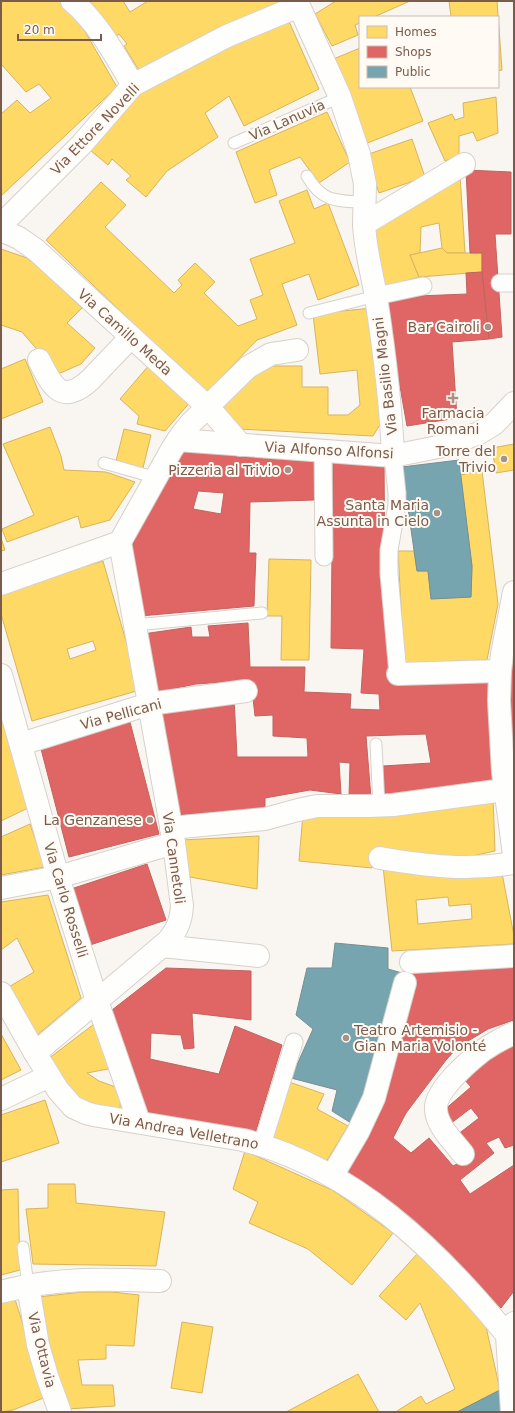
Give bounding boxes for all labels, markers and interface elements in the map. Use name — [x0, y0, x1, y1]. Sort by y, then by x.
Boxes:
scale bar — [18, 16, 101, 42]
legend — [359, 16, 499, 88]
text: 20 m — [24, 23, 55, 37]
text: Homes — [395, 25, 437, 39]
text: Shops — [395, 45, 431, 59]
text: Public — [395, 65, 431, 79]
street label: Via Ettore Novelli — [47, 80, 143, 178]
street label: Via Lanuvia — [247, 96, 327, 144]
street label: Via Camillo Meda — [75, 286, 175, 378]
street label: Via Basilio Magni — [370, 316, 400, 436]
place label: Bar Cairoli — [408, 319, 480, 335]
marker: Bar Cairoli — [483, 322, 493, 332]
marker: Farmacia Romani — [448, 393, 458, 403]
place label: Farmacia Romani — [421, 405, 485, 437]
street label: Via Alfonso Alfonsi — [264, 439, 394, 461]
place label: Torre del Trivio — [435, 443, 496, 475]
marker: Torre del Trivio — [499, 454, 509, 464]
place label: Pizzeria al Trivio — [168, 462, 280, 478]
marker: Pizzeria al Trivio — [283, 465, 293, 475]
place label: Santa Maria Assunta in Cielo — [317, 497, 429, 529]
marker: Santa Maria Assunta in Cielo — [432, 508, 442, 518]
street label: Via Pellicani — [79, 695, 163, 733]
street label: Via Cannetoli — [160, 811, 188, 905]
place label: La Genzanese — [44, 812, 142, 828]
marker: La Genzanese — [145, 815, 155, 825]
street label: Via Carlo Rosselli — [41, 840, 91, 960]
place label: Teatro Artemisio - Gian Maria Volonté — [353, 1022, 486, 1054]
marker: Teatro Artemisio - Gian Maria Volonté — [341, 1033, 351, 1043]
street label: Via Andrea Velletrano — [108, 1110, 260, 1152]
street label: Via Ottavia — [25, 1310, 59, 1390]

